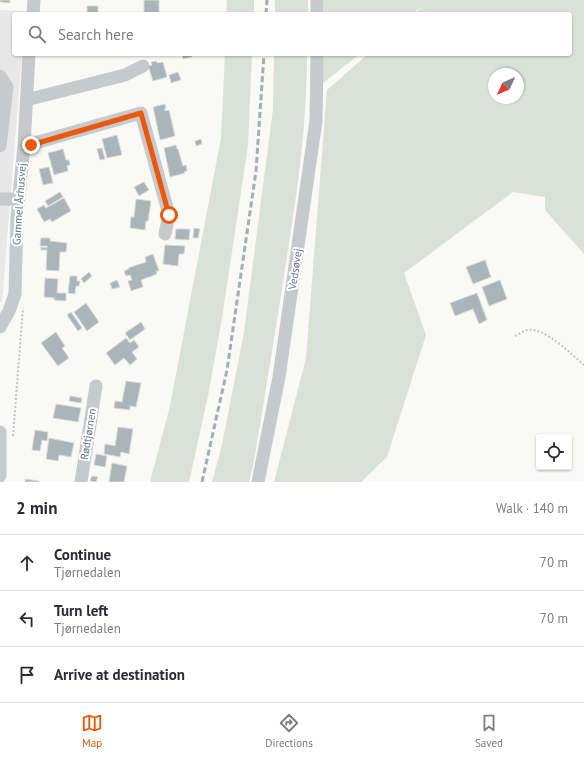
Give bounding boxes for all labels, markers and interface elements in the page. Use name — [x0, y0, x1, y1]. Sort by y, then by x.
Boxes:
search box — [12, 12, 572, 56]
icon: search — [26, 23, 48, 45]
text: Search here — [58, 25, 134, 44]
north arrow — [488, 68, 524, 104]
route end — [22, 136, 40, 154]
street label: Gammel Århusvej — [9, 163, 29, 245]
route start — [160, 206, 178, 224]
street label: Vedsøvej — [285, 248, 305, 291]
street label: Rødtjørnen — [77, 407, 99, 461]
map controls — [536, 434, 572, 470]
button: locate — [536, 434, 572, 470]
text: 2 min — [16, 497, 57, 519]
text: Walk · 140 m — [496, 500, 568, 517]
text: Continue — [54, 545, 111, 564]
icon: ahead — [16, 552, 38, 574]
text: 70 m — [540, 554, 568, 571]
text: Tjørnedalen — [54, 564, 121, 581]
text: Turn left — [54, 601, 108, 620]
icon: left — [16, 608, 38, 630]
text: 70 m — [540, 610, 568, 627]
text: Tjørnedalen — [54, 620, 121, 637]
icon: arrive — [16, 664, 38, 686]
text: Arrive at destination — [54, 665, 185, 684]
tab: Map — [81, 712, 103, 750]
tab: Directions — [265, 712, 313, 750]
tab: Saved — [475, 712, 503, 750]

